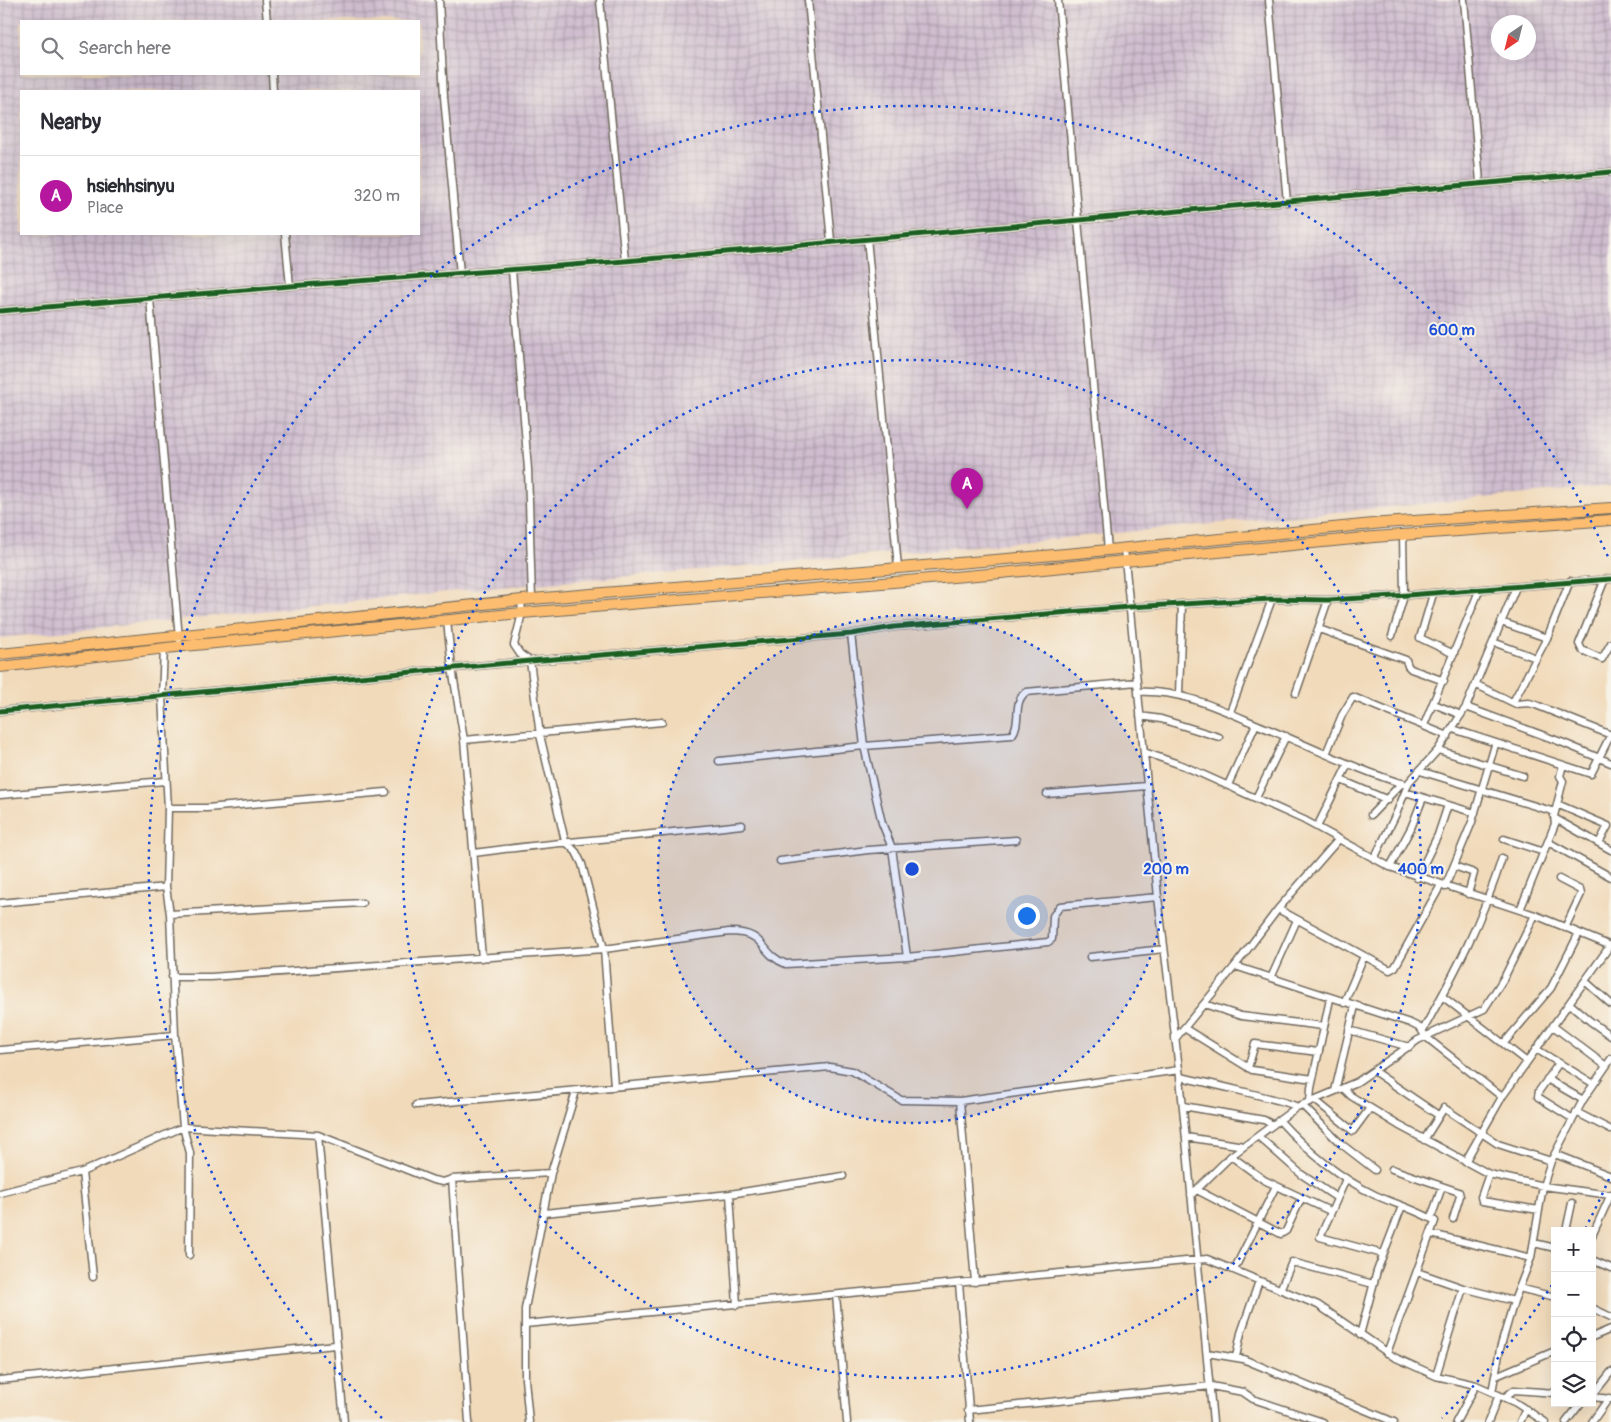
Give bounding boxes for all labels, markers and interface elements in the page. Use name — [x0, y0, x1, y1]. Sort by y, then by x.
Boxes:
north arrow — [1491, 15, 1536, 60]
search box — [20, 20, 420, 75]
icon: search — [38, 34, 66, 62]
text: Search here — [78, 36, 171, 60]
text: Nearby — [40, 109, 101, 136]
text: hsiehhsinyu — [87, 174, 175, 198]
text: A — [51, 186, 61, 206]
text: 320 m — [354, 186, 400, 206]
text: Place — [87, 198, 123, 218]
text: 600 m — [1429, 321, 1475, 340]
pin: A — [951, 468, 983, 509]
centre of rings — [903, 860, 921, 878]
text: 200 m — [1143, 860, 1189, 879]
text: 400 m — [1398, 860, 1444, 879]
your location — [1014, 903, 1040, 929]
map controls — [1551, 1227, 1596, 1407]
button: + — [1551, 1227, 1596, 1272]
button: − — [1551, 1272, 1596, 1317]
button: locate — [1551, 1317, 1596, 1362]
button: layers — [1551, 1362, 1596, 1407]

